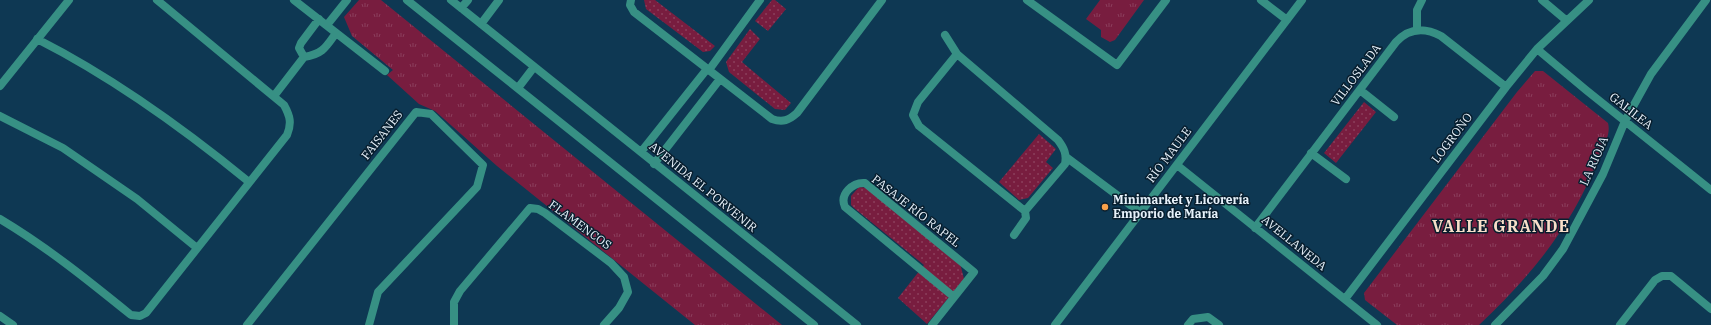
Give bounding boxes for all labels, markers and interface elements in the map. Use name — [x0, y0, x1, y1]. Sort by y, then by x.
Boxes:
street label: VILLOSLADA — [1327, 40, 1384, 109]
street label: GALILEA — [1607, 89, 1657, 133]
street label: FAISANES — [358, 107, 406, 162]
street label: LOGROÑO — [1428, 110, 1475, 166]
street label: RÍO MAULE — [1143, 124, 1194, 185]
street label: LA RIOJA — [1576, 133, 1611, 188]
street label: AVENIDA EL PORVENIR — [646, 138, 760, 235]
street label: PASAJE RÍO RAPEL — [869, 171, 964, 250]
place label: Minimarket y Licorería Emporio de María — [1113, 192, 1250, 221]
street label: FLAMENCOS — [546, 197, 615, 252]
marker: Minimarket y Licorería Emporio de María — [1100, 202, 1110, 212]
street label: AVELLANEDA — [1259, 212, 1330, 274]
district label: VALLE GRANDE — [1432, 216, 1570, 236]

